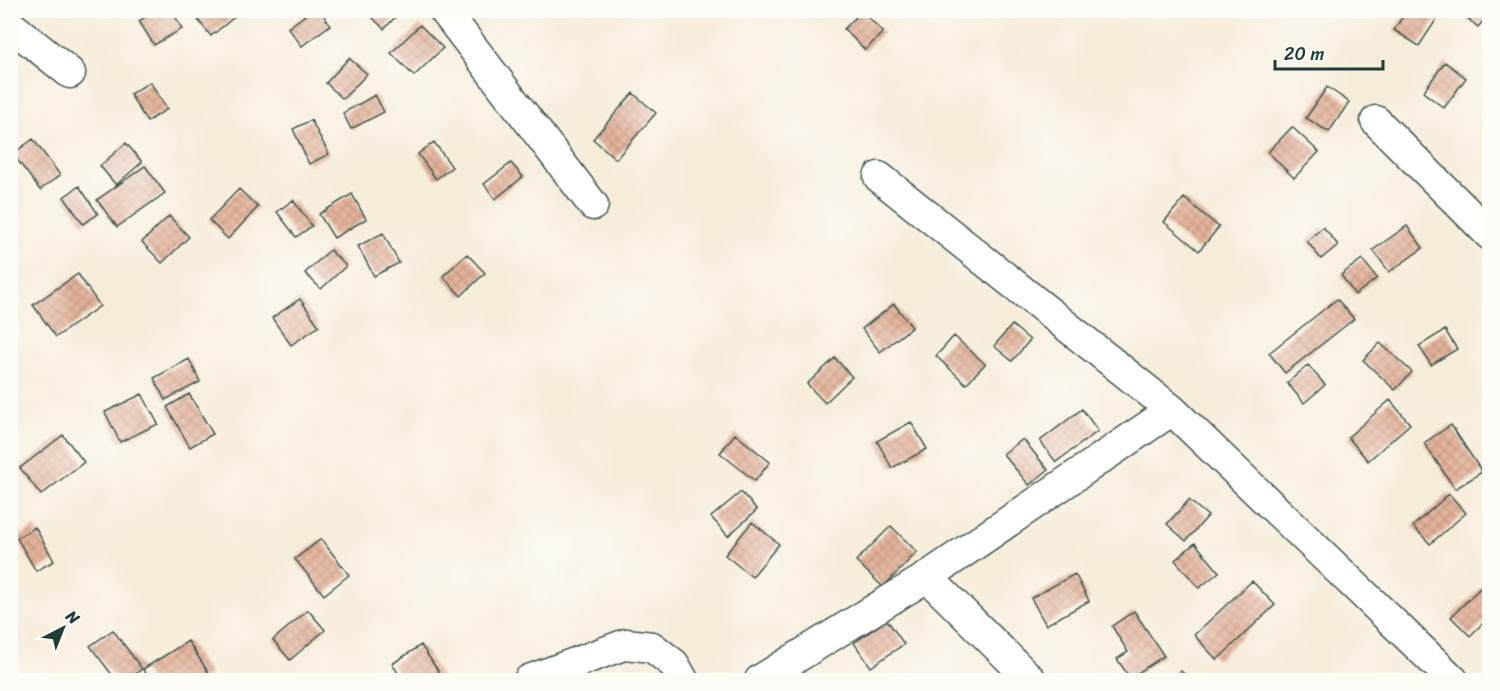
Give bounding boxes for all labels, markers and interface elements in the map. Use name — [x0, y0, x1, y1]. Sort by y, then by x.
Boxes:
scale bar — [1275, 33, 1383, 71]
text: 20 m — [1284, 38, 1324, 70]
north arrow — [33, 598, 93, 658]
text: N — [58, 602, 87, 632]

